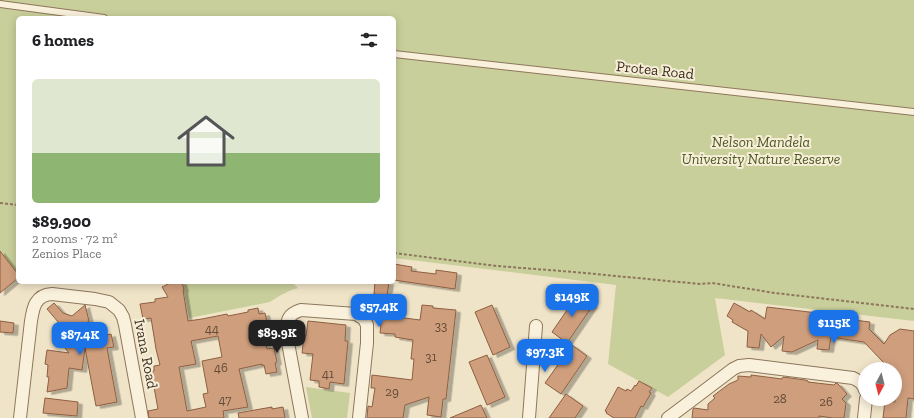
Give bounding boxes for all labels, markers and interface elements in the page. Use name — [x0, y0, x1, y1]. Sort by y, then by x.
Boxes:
icon: filters — [358, 29, 380, 51]
text: 6 homes — [32, 30, 94, 50]
street label: Protea Road — [615, 57, 696, 83]
icon: home — [170, 105, 242, 177]
park label: Nelson Mandela University Nature Reserve — [682, 133, 840, 168]
text: $89,900 — [32, 211, 91, 231]
text: 2 rooms · 72 m² — [32, 231, 118, 246]
text: Zenios Place — [32, 246, 101, 261]
pin: $149K — [544, 284, 600, 318]
text: $149K — [555, 289, 589, 304]
pin: $57.4K — [346, 294, 412, 328]
text: $57.4K — [360, 299, 398, 314]
pin: $115K — [806, 310, 862, 344]
text: $115K — [818, 315, 850, 330]
street label: Ivana Road — [130, 318, 162, 391]
house number: 33 — [435, 318, 447, 333]
pin: $89.9K — [244, 320, 310, 354]
house number: 44 — [205, 321, 219, 336]
pin: $87.4K — [47, 322, 113, 356]
text: $89.9K — [257, 325, 297, 340]
text: $87.4K — [61, 327, 99, 342]
pin: $97.3K — [512, 339, 578, 373]
text: $97.3K — [526, 344, 564, 359]
house number: 31 — [425, 349, 437, 364]
house number: 46 — [214, 360, 228, 375]
north arrow — [858, 362, 902, 406]
map controls — [858, 362, 902, 406]
house number: 41 — [322, 366, 334, 381]
house number: 29 — [385, 384, 399, 399]
house number: 28 — [773, 391, 787, 406]
house number: 47 — [219, 392, 231, 407]
house number: 26 — [819, 394, 833, 409]

